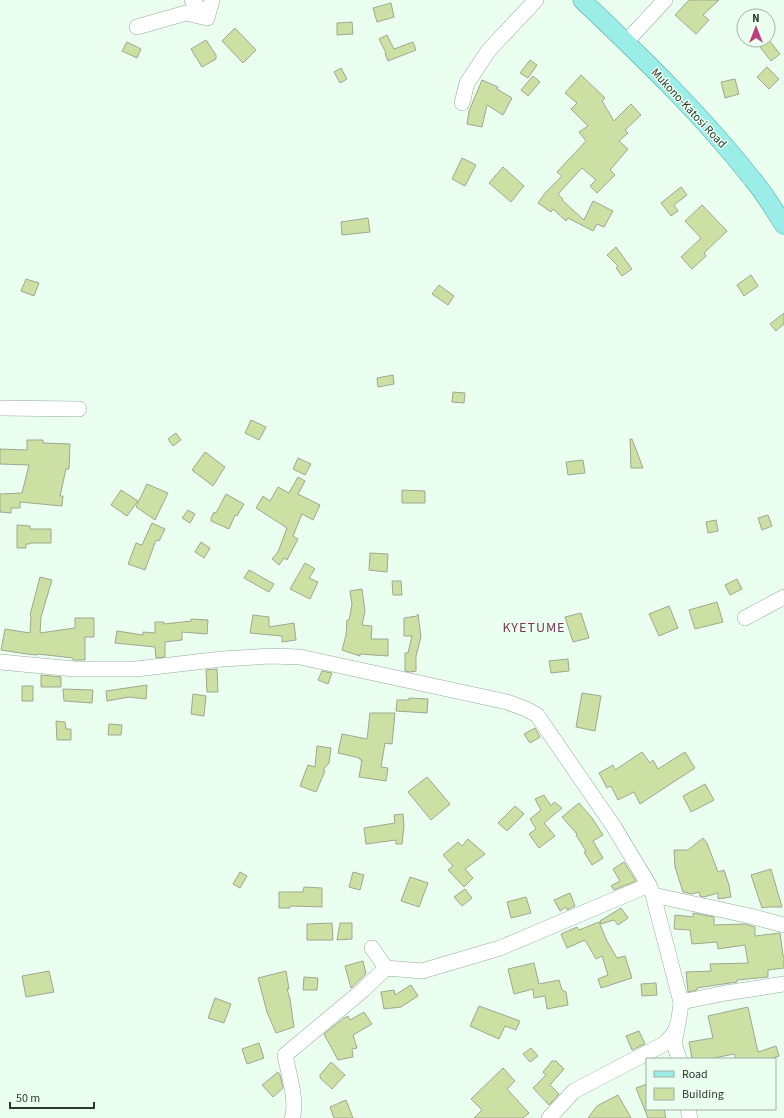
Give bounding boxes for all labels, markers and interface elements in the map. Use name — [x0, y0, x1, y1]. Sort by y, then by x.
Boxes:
north arrow — [736, 8, 776, 48]
text: N — [752, 11, 760, 26]
street label: Mukono-Katosi Road — [647, 65, 730, 152]
district label: KYETUME — [502, 618, 566, 638]
legend — [646, 1058, 776, 1110]
text: Road — [682, 1066, 708, 1083]
scale bar — [10, 1084, 94, 1110]
text: Building — [682, 1086, 724, 1103]
text: 50 m — [16, 1090, 40, 1107]

